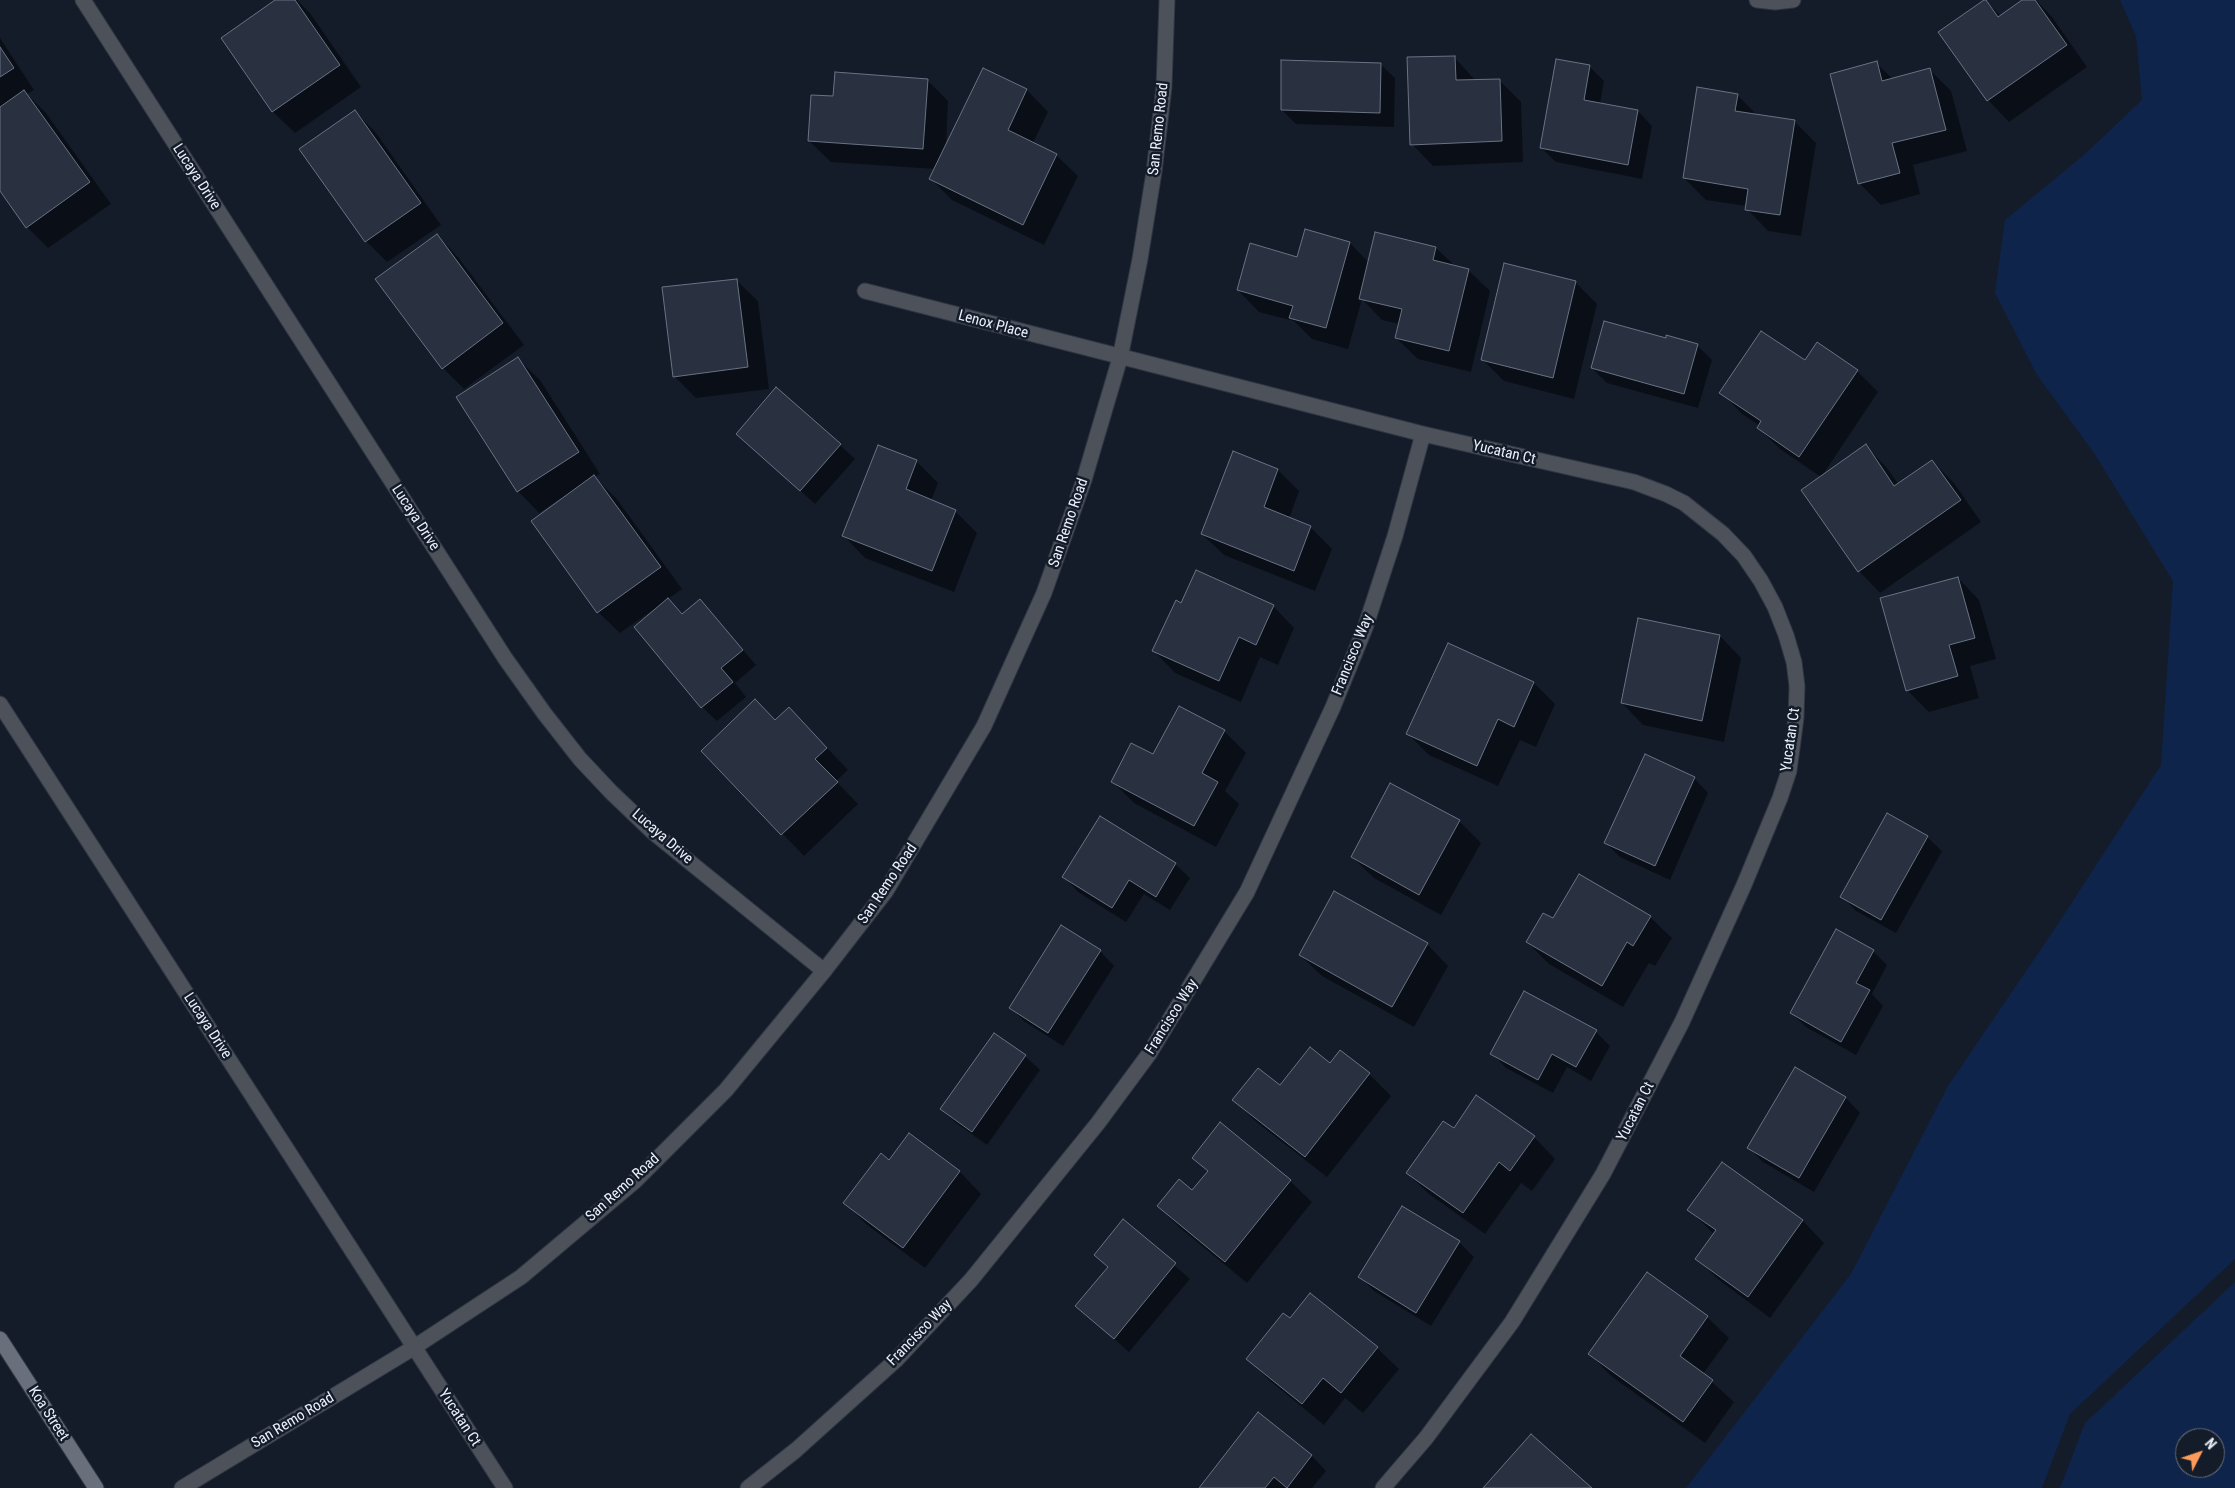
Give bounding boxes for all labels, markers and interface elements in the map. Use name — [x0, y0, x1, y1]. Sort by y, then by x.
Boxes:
street label: San Remo Road — [1145, 82, 1173, 176]
street label: Lucaya Drive — [168, 141, 224, 213]
street label: Lenox Place — [956, 307, 1030, 343]
street label: Yucatan Ct — [1471, 437, 1537, 469]
street label: San Remo Road — [1045, 476, 1093, 570]
street label: Lucaya Drive — [387, 482, 443, 554]
street label: Francisco Way — [1329, 612, 1377, 698]
street label: Yucatan Ct — [1778, 707, 1804, 773]
street label: Lucaya Drive — [628, 806, 696, 868]
street label: San Remo Road — [855, 840, 921, 928]
street label: Francisco Way — [1142, 976, 1202, 1058]
street label: Lucaya Drive — [179, 990, 235, 1062]
street label: Yucatan Ct — [1613, 1079, 1659, 1145]
street label: San Remo Road — [582, 1150, 664, 1226]
street label: Francisco Way — [884, 1296, 956, 1370]
street label: Koa Street — [24, 1383, 72, 1445]
street label: Yucatan Ct — [434, 1386, 484, 1450]
street label: San Remo Road — [248, 1389, 338, 1453]
north arrow — [2175, 1428, 2225, 1478]
text: N — [2202, 1435, 2219, 1452]

